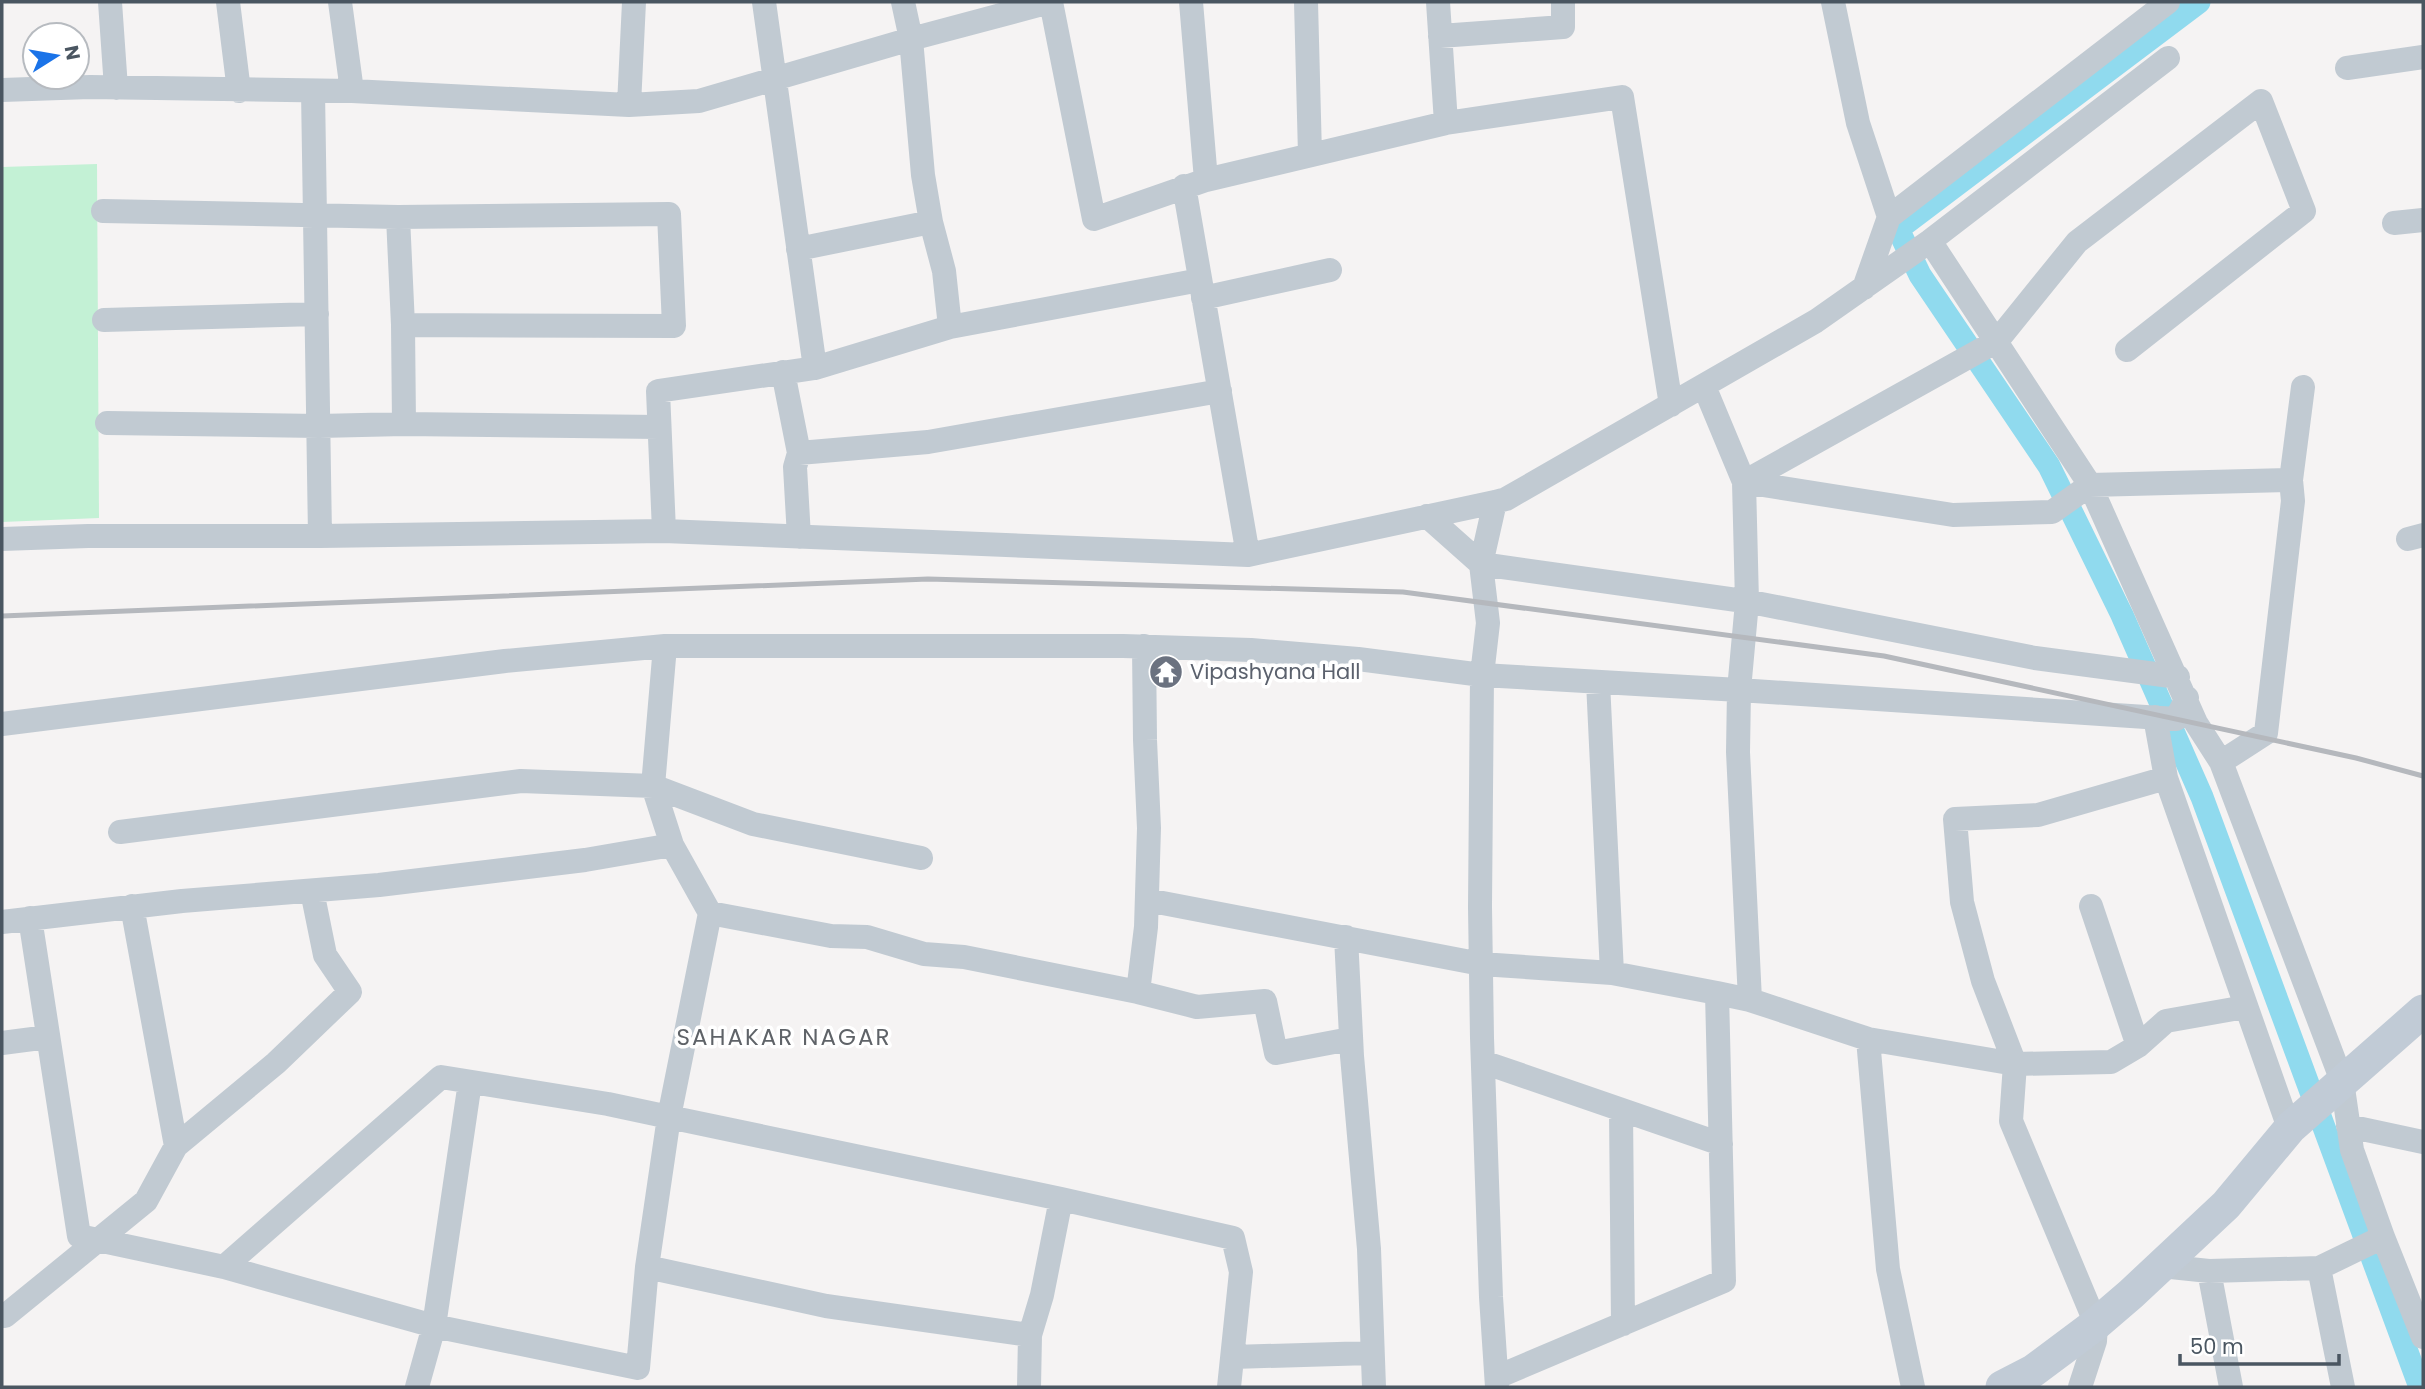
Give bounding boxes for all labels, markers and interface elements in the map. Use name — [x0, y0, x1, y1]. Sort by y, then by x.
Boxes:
north arrow — [21, 21, 91, 91]
text: N — [58, 43, 87, 62]
temple icon: Vipashyana Hall — [1147, 653, 1185, 691]
place label: Vipashyana Hall — [1190, 657, 1360, 686]
district label: SAHAKAR NAGAR — [677, 1021, 891, 1053]
scale bar — [2180, 1322, 2339, 1366]
text: 50 m — [2190, 1332, 2244, 1361]

